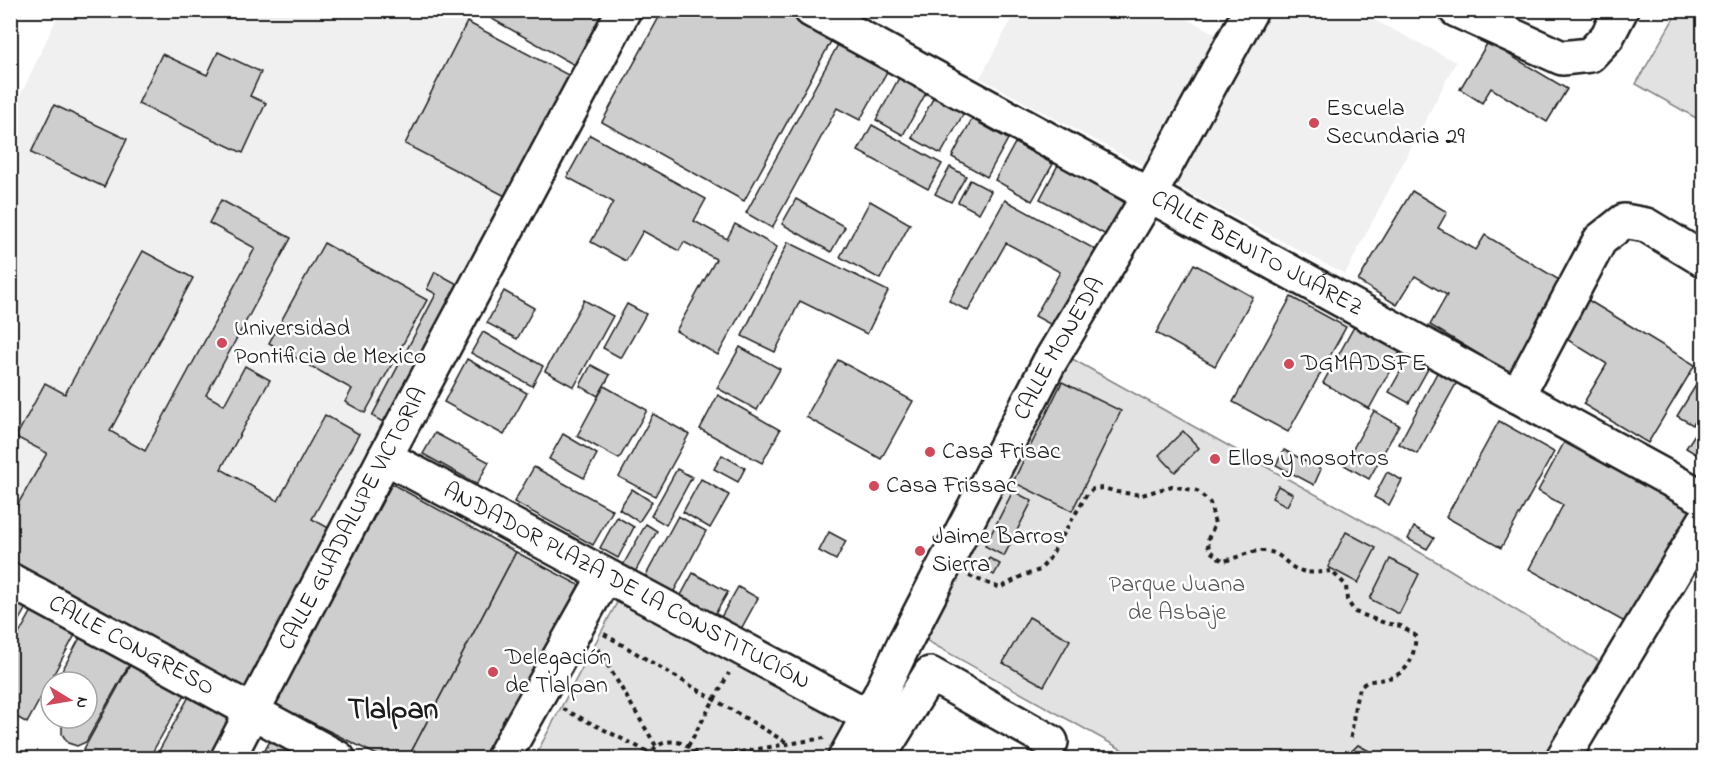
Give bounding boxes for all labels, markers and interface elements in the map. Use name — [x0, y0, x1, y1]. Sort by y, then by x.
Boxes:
place label: Escuela Secundaria 29 — [1326, 92, 1465, 155]
marker: Escuela Secundaria 29 — [1307, 116, 1321, 130]
street label: CALLE BENITO JUÁREZ — [1144, 181, 1369, 326]
street label: CALLE MONEDA — [1005, 271, 1114, 427]
place label: Universidad Pontificia de Mexico — [234, 312, 426, 375]
marker: Universidad Pontificia de Mexico — [215, 336, 229, 350]
place label: DGMADSFE — [1300, 347, 1426, 382]
marker: DGMADSFE — [1282, 357, 1296, 371]
street label: CALLE GUADALUPE VICTORIA — [270, 381, 437, 656]
place label: Casa Frisac — [942, 435, 1061, 470]
place label: Ellos y nosotros — [1227, 442, 1389, 478]
marker: Casa Frisac — [923, 445, 937, 459]
marker: Ellos y nosotros — [1208, 452, 1222, 466]
place label: Casa Frissac — [886, 469, 1017, 504]
street label: ANDADOR PLAZA DE LA CONSTITUCIÓN — [437, 474, 816, 699]
marker: Casa Frissac — [867, 479, 881, 493]
place label: Jaime Barros Sierra — [932, 520, 1065, 583]
marker: Jaime Barros Sierra — [913, 544, 927, 558]
park label: Parque Juana de Asbaje — [1109, 568, 1245, 631]
street label: CALLE CONGRESO — [44, 590, 220, 702]
place label: Delegación de Tlalpan — [504, 641, 611, 704]
marker: Delegación de Tlalpan — [486, 665, 500, 679]
north arrow — [39, 670, 99, 730]
district label: Tlalpan — [348, 689, 439, 733]

